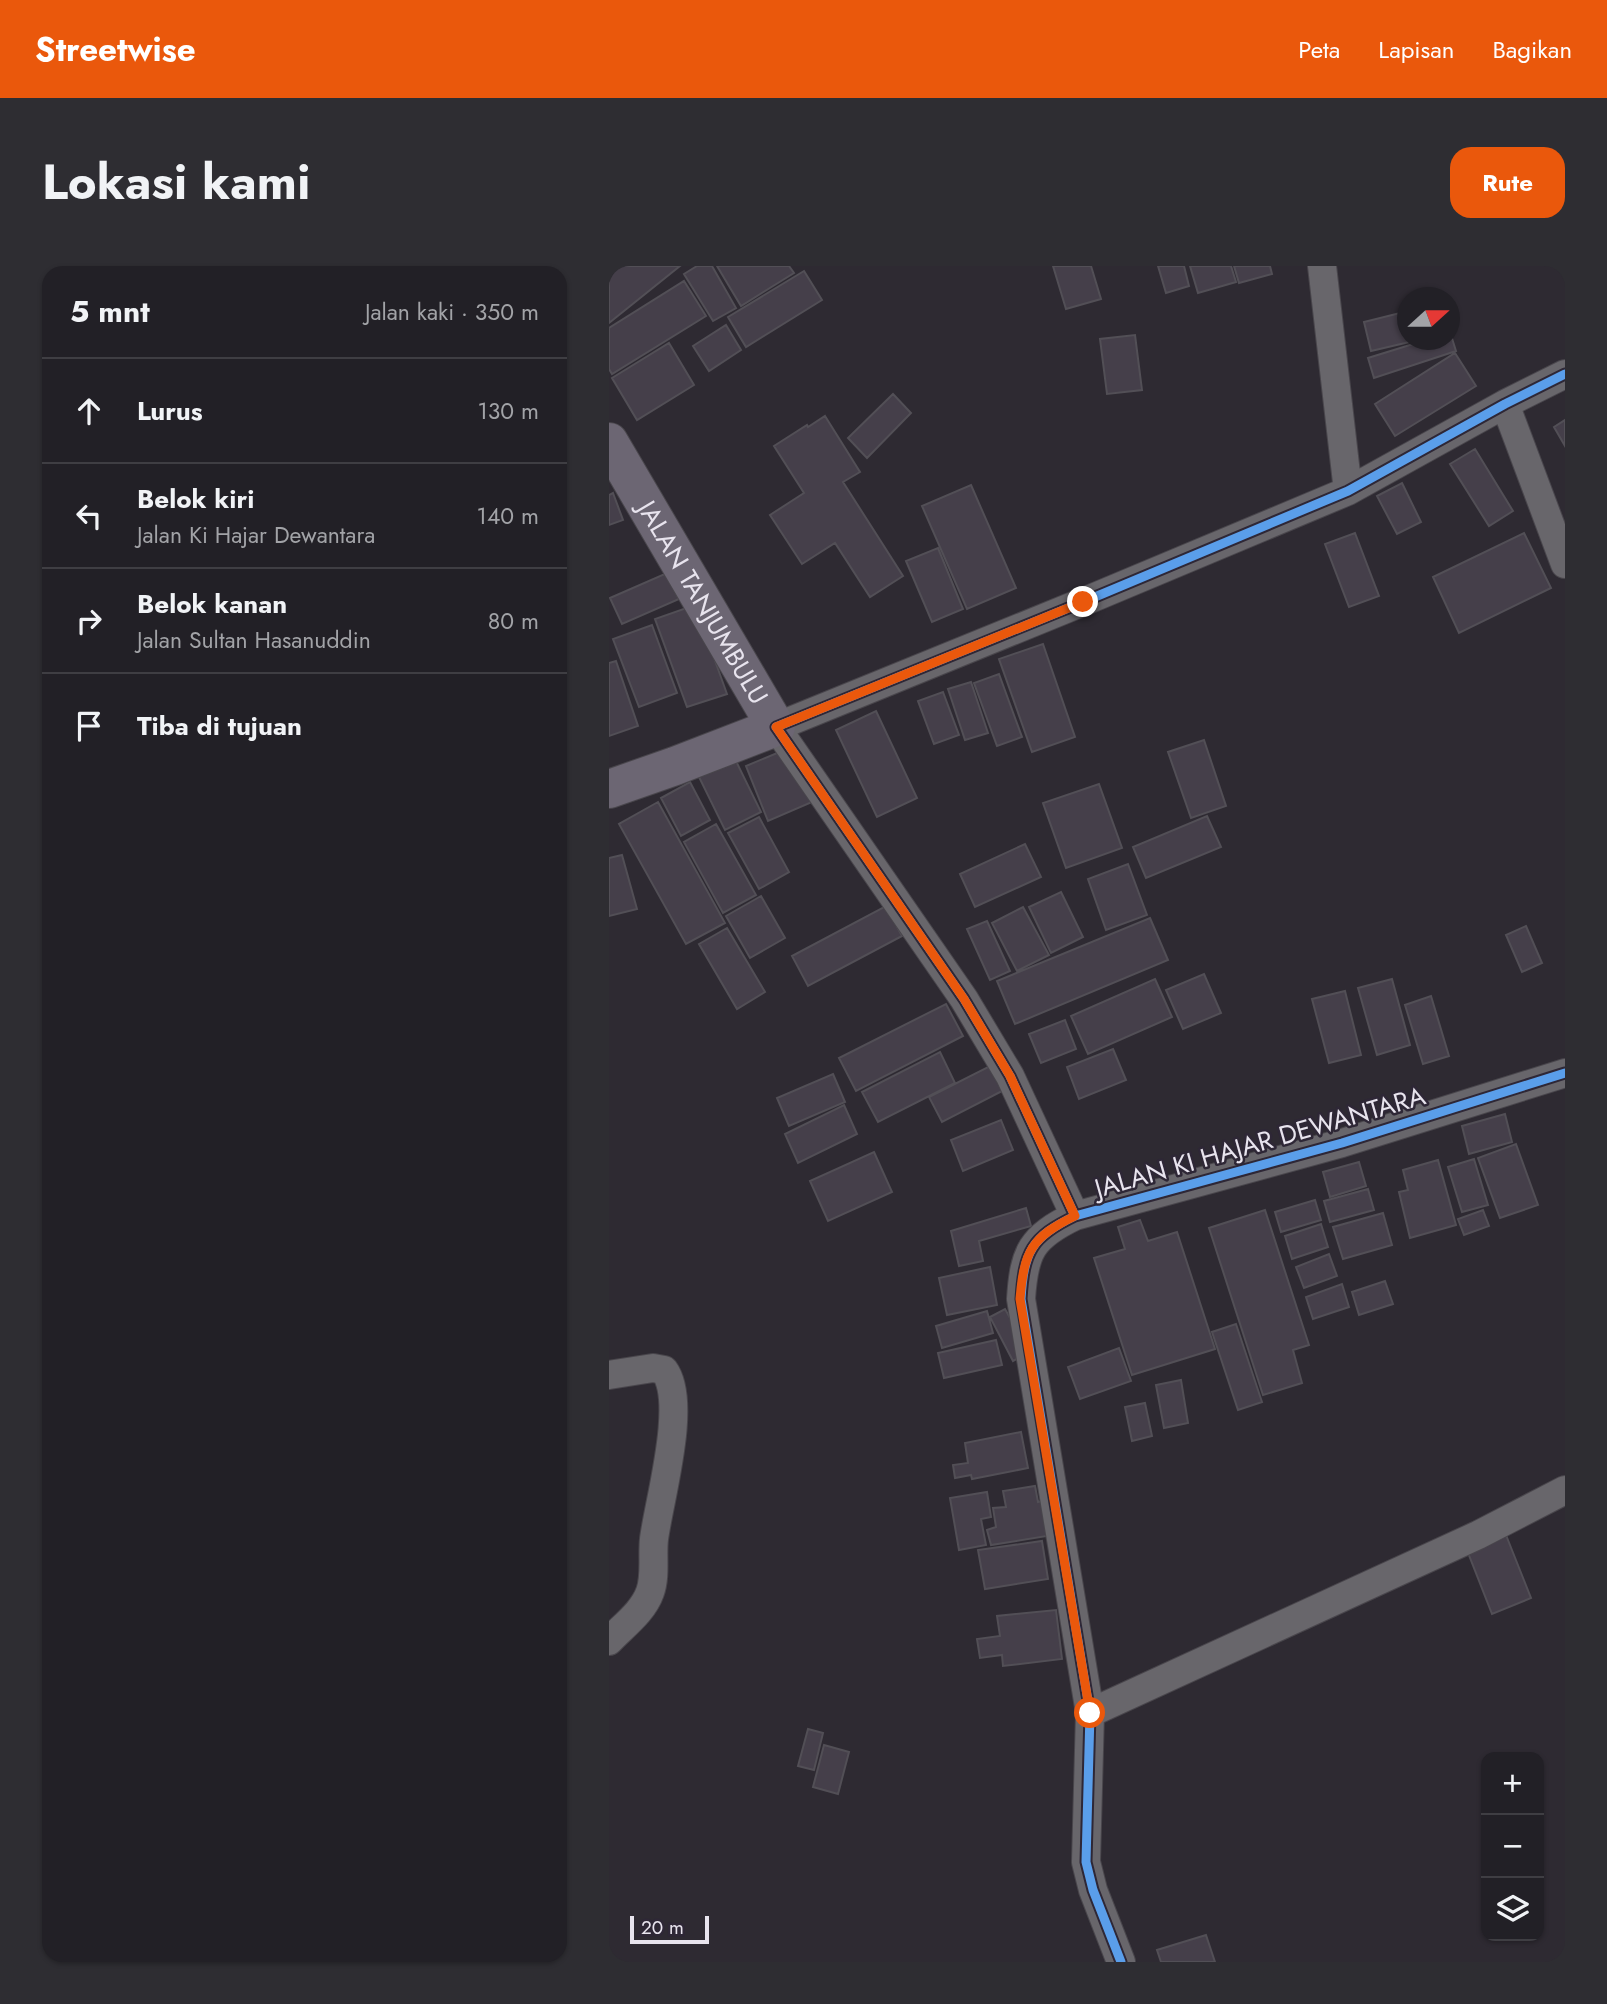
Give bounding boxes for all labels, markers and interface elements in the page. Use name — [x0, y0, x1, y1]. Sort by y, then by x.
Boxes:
text: Streetwise — [35, 26, 196, 73]
text: Peta — [1298, 32, 1340, 67]
text: Lapisan — [1378, 32, 1454, 67]
text: Bagikan — [1492, 32, 1572, 67]
text: Lokasi kami — [42, 147, 310, 217]
button: Rute — [1450, 147, 1565, 218]
north arrow — [1397, 287, 1460, 350]
text: 5 mnt — [70, 290, 150, 333]
text: Jalan kaki · 350 m — [365, 295, 539, 329]
icon: ahead — [70, 392, 108, 430]
text: Lurus — [137, 392, 203, 430]
text: 130 m — [477, 394, 539, 428]
text: Belok kiri — [137, 480, 254, 518]
street label: JALAN TANJUMBULU — [627, 491, 778, 711]
icon: left — [70, 497, 108, 535]
text: 140 m — [477, 499, 539, 533]
text: Jalan Ki Hajar Dewantara — [137, 518, 375, 552]
text: Belok kanan — [137, 585, 287, 623]
route end — [1067, 586, 1098, 617]
icon: right — [70, 602, 108, 640]
text: 80 m — [488, 604, 539, 638]
text: Jalan Sultan Hasanuddin — [137, 623, 371, 657]
icon: arrive — [70, 707, 108, 745]
text: Tiba di tujuan — [137, 707, 302, 745]
street label: JALAN KI HAJAR DEWANTARA — [1087, 1076, 1430, 1208]
route start — [1074, 1697, 1105, 1728]
map controls — [1481, 1752, 1544, 1941]
button: + — [1481, 1752, 1544, 1815]
button: − — [1481, 1815, 1544, 1878]
button: layers — [1481, 1878, 1544, 1941]
scale bar — [630, 1913, 709, 1945]
text: 20 m — [641, 1914, 684, 1941]

